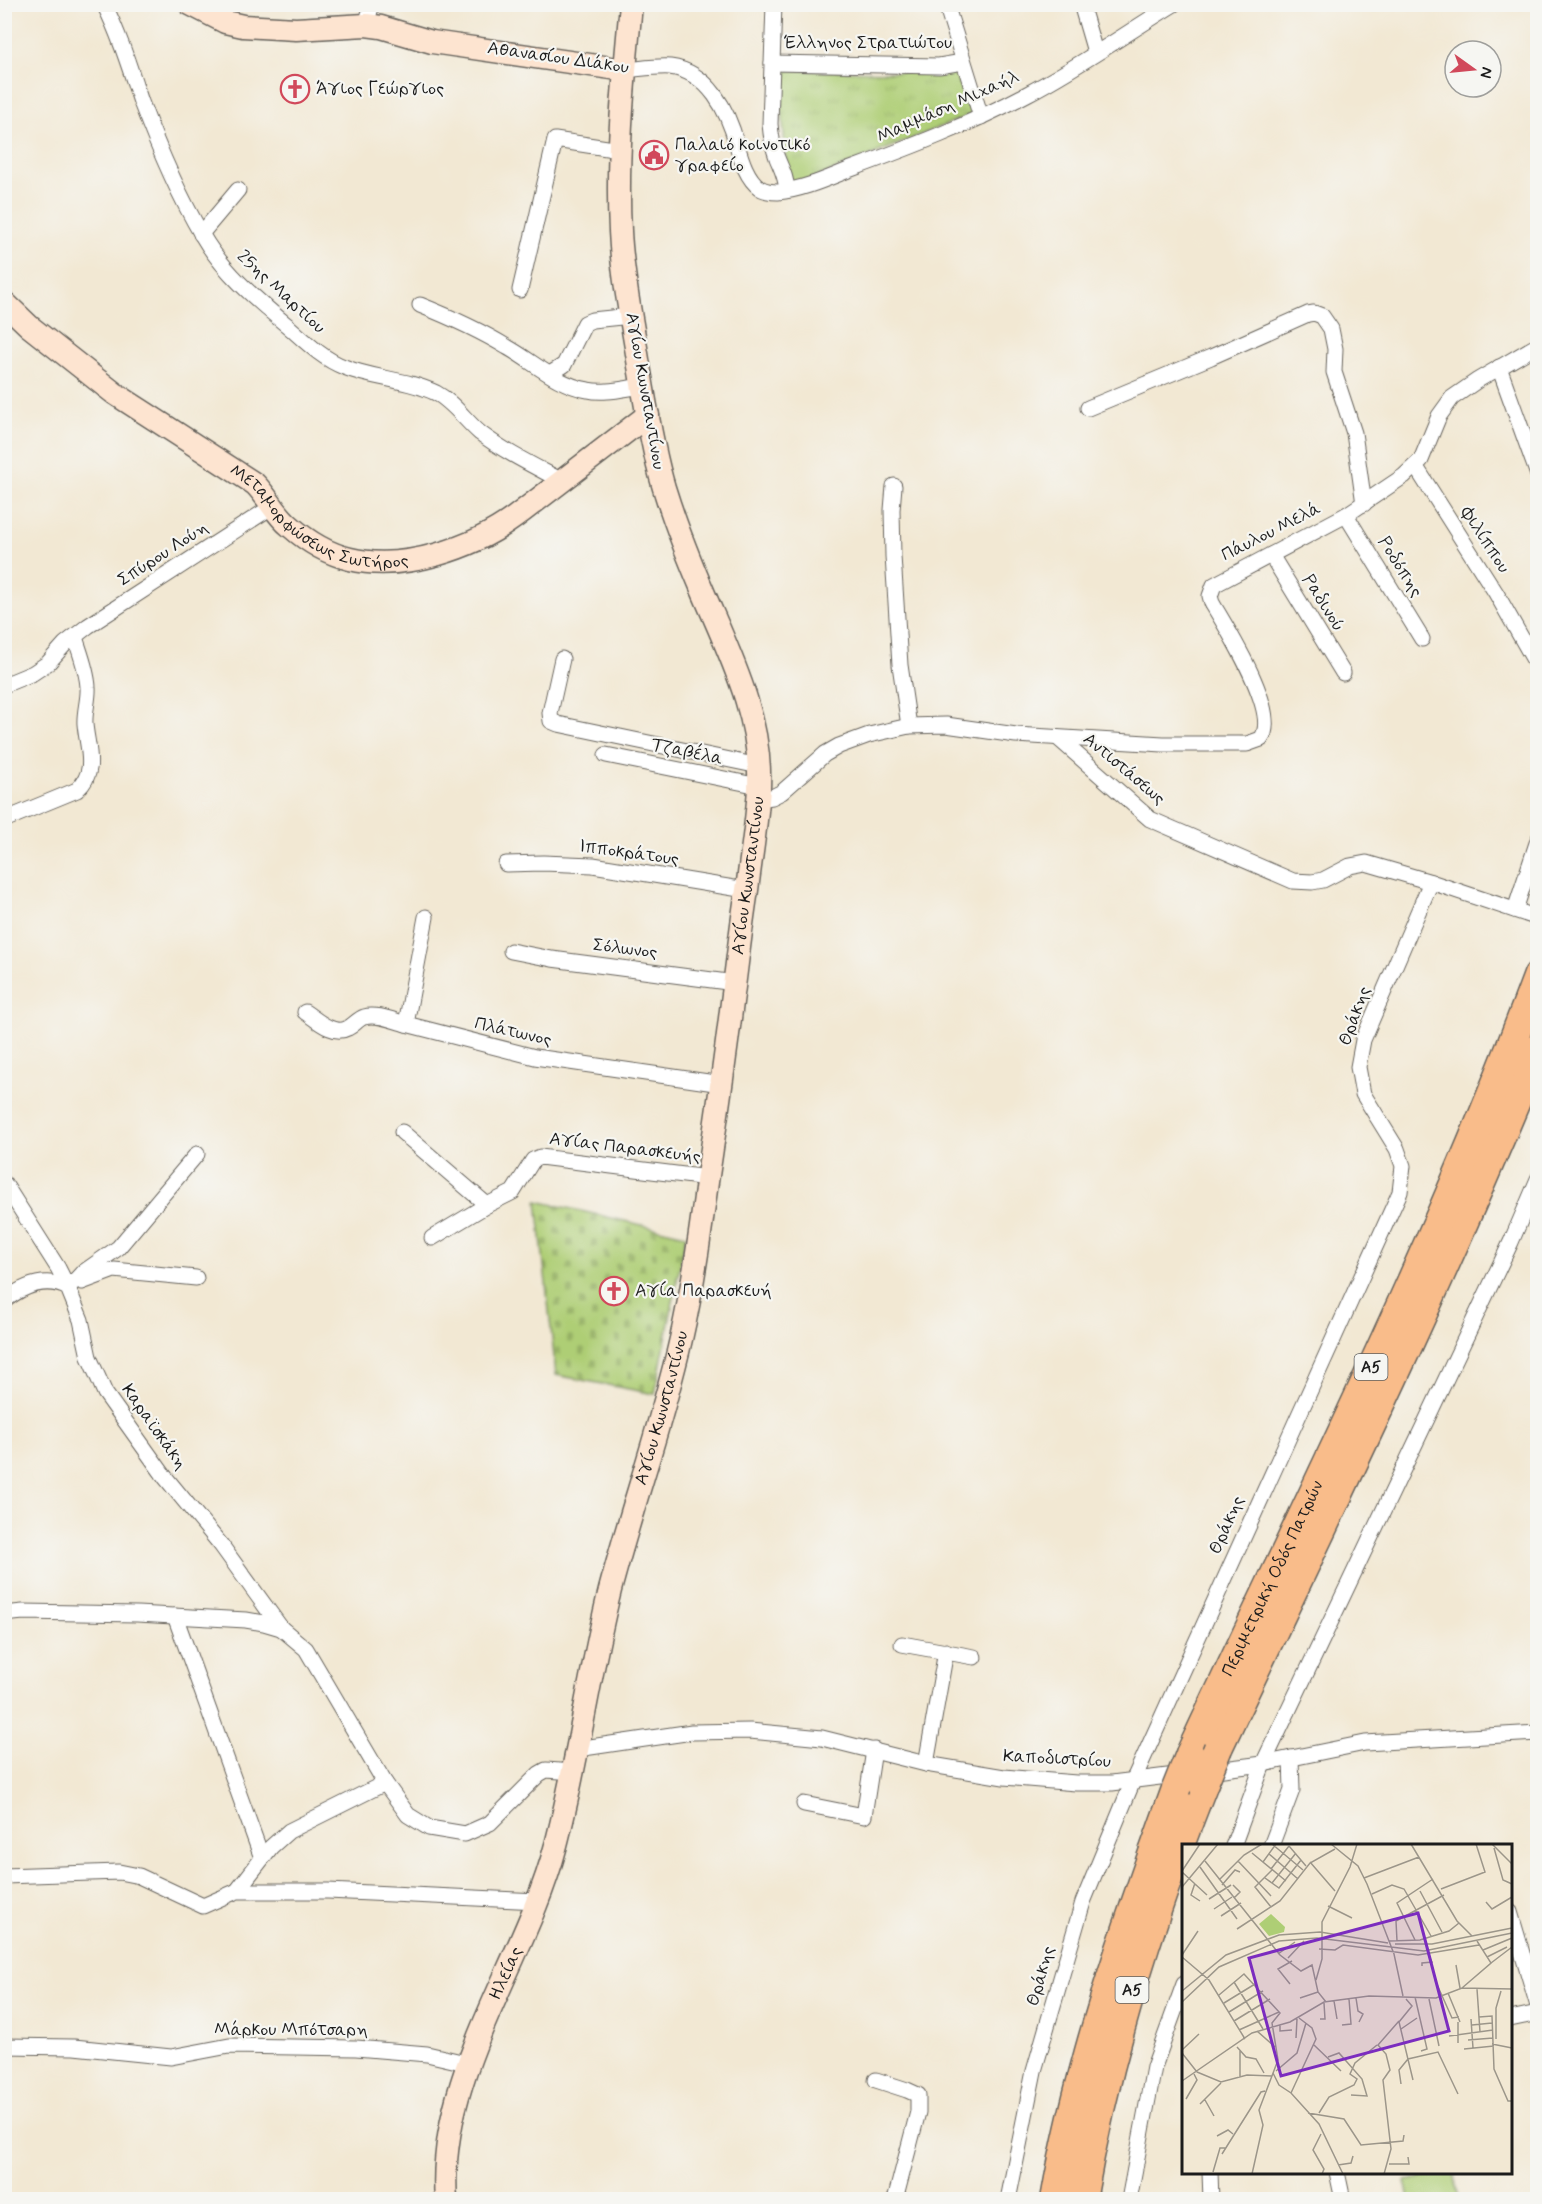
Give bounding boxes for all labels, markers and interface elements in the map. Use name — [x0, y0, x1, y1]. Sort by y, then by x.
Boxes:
street label: Έλληνος Στρατιώτου — [784, 31, 952, 55]
street label: Αθανασίου Διάκου — [486, 36, 630, 80]
north arrow — [1443, 39, 1503, 99]
street label: Μαμμάση Μιχαήλ — [873, 65, 1023, 149]
text: N — [1475, 65, 1498, 80]
church icon: Άγιος Γεώργιος — [279, 73, 311, 105]
place label: Άγιος Γεώργιος — [316, 77, 444, 101]
place label: Παλαιό κοινοτικό γραφείο — [675, 133, 811, 178]
public building icon: Παλαιό κοινοτικό γραφείο — [638, 139, 670, 171]
street label: 25ης Μαρτίου — [232, 245, 330, 339]
street label: Αγίου Κωνσταντίνου — [619, 311, 671, 471]
street label: Μεταμορφώσεως Σωτήρος — [225, 459, 410, 575]
street label: Πάυλου Μελά — [1217, 497, 1325, 567]
street label: Φιλίππου — [1454, 501, 1515, 578]
street label: Σπύρου Λούη — [113, 516, 213, 592]
street label: Ροδόπης — [1372, 532, 1428, 602]
street label: Ραδινού — [1296, 570, 1350, 636]
street label: Αντιστάσεως — [1078, 727, 1170, 811]
street label: Τζαβέλα — [649, 732, 725, 771]
street label: Αγίου Κωνσταντίνου — [726, 796, 770, 956]
street label: Ιπποκράτους — [578, 834, 681, 872]
street label: Σόλωνος — [591, 933, 659, 965]
street label: Θράκης — [1333, 983, 1377, 1049]
street label: Πλάτωνος — [472, 1011, 554, 1053]
street label: Αγίας Παρασκευής — [548, 1127, 702, 1169]
church icon: Αγία Παρασκευή — [598, 1275, 630, 1307]
place label: Αγία Παρασκευή — [635, 1279, 772, 1303]
street label: Αγίου Κωνσταντίνου — [629, 1328, 694, 1488]
road number: Α5 — [1354, 1354, 1388, 1380]
street label: Καραϊσκάκη — [116, 1379, 192, 1475]
street label: Περιμετρική Οδός Πατρών — [1216, 1477, 1330, 1681]
street label: Θράκης — [1204, 1492, 1251, 1558]
street label: Καποδιστρίου — [1002, 1744, 1112, 1774]
inset map — [1182, 1844, 1512, 2174]
street label: Ηλείας — [484, 1943, 529, 2004]
street label: Θράκης — [1021, 1943, 1061, 2009]
road number: Α5 — [1116, 1977, 1148, 2003]
street label: Μάρκου Μπότσαρη — [214, 2018, 368, 2042]

